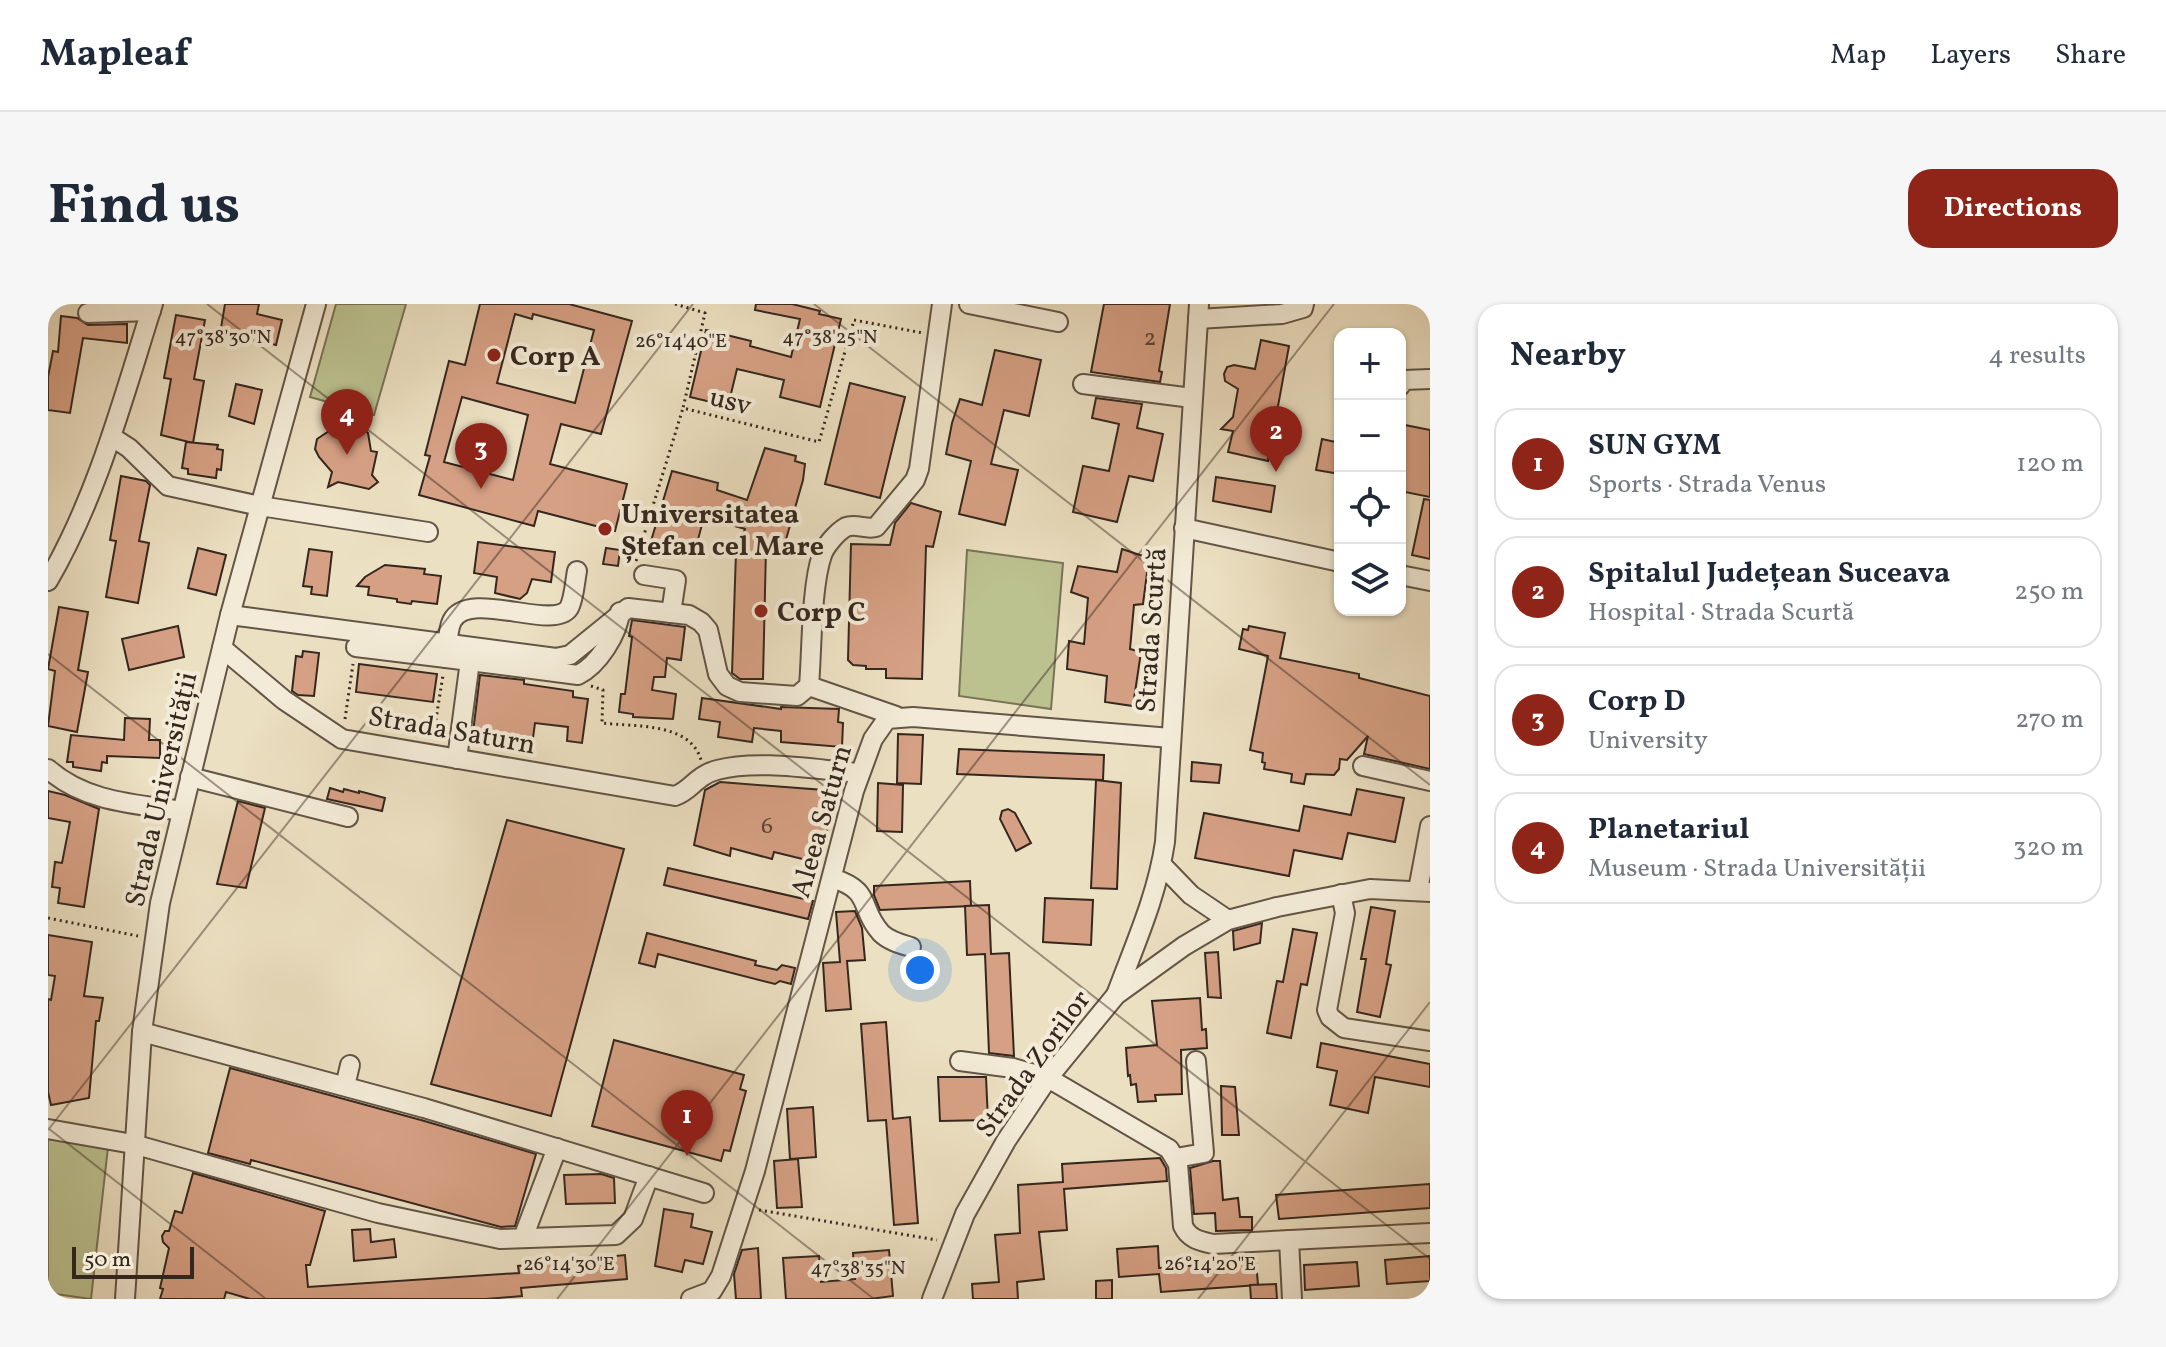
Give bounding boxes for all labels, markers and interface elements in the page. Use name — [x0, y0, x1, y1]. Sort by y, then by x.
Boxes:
text: Mapleaf — [40, 29, 189, 82]
text: Map — [1830, 36, 1886, 75]
text: Layers — [1930, 36, 2011, 75]
text: Share — [2055, 36, 2126, 75]
text: Find us — [48, 169, 240, 247]
button: Directions — [1908, 169, 2118, 248]
house number: 2 — [1144, 322, 1156, 356]
text: 47°38'30"N — [175, 324, 271, 352]
text: 47°38'25"N — [782, 324, 878, 352]
text: 26°14'40"E — [635, 328, 727, 356]
map controls — [1334, 328, 1406, 616]
button: + — [1334, 328, 1406, 400]
text: Nearby — [1510, 333, 1626, 380]
place label: Corp A — [510, 338, 600, 377]
text: 4 results — [1988, 338, 2086, 374]
marker: Corp A — [485, 346, 503, 364]
street label: usv — [705, 378, 756, 426]
pin: 4 — [321, 389, 373, 455]
button: − — [1334, 400, 1406, 472]
pin: 2 — [1250, 406, 1302, 472]
pin: 3 — [455, 423, 507, 489]
text: SUN GYM — [1588, 425, 1721, 467]
text: 1 — [1533, 446, 1543, 482]
text: 120 m — [2016, 446, 2084, 482]
text: Sports · Strada Venus — [1588, 467, 1826, 503]
button: locate — [1334, 472, 1406, 544]
place label: Universitatea Ștefan cel Mare — [621, 496, 824, 567]
marker: Universitatea Ștefan cel Mare — [596, 520, 614, 538]
button: layers — [1334, 544, 1406, 616]
street label: Strada Scurtă — [1127, 546, 1178, 714]
text: Spitalul Județean Suceava — [1588, 553, 1950, 595]
text: 2 — [1531, 574, 1545, 610]
text: 250 m — [2014, 574, 2084, 610]
place label: Corp C — [777, 594, 865, 633]
text: Hospital · Strada Scurtă — [1588, 595, 1854, 631]
marker: Corp C — [752, 602, 770, 620]
street label: Strada Universității — [116, 668, 208, 911]
text: Corp D — [1588, 681, 1686, 723]
street label: Strada Saturn — [365, 698, 538, 765]
text: 3 — [1531, 702, 1545, 738]
text: 270 m — [2015, 702, 2084, 738]
text: University — [1588, 723, 1708, 759]
street label: Aleea Saturn — [782, 741, 863, 903]
text: Planetariul — [1588, 809, 1749, 851]
house number: 6 — [761, 810, 773, 844]
text: 4 — [1530, 830, 1546, 866]
text: 320 m — [2013, 830, 2084, 866]
text: Museum · Strada Universității — [1588, 851, 1926, 887]
your location — [900, 950, 940, 990]
street label: Strada Zorilor — [967, 982, 1101, 1146]
pin: 1 — [661, 1090, 713, 1156]
scale bar — [72, 1243, 194, 1279]
text: 50 m — [84, 1245, 131, 1276]
text: 26°14'30"E — [523, 1251, 615, 1279]
text: 26°14'20"E — [1164, 1251, 1256, 1279]
text: 47°38'35"N — [810, 1255, 906, 1283]

